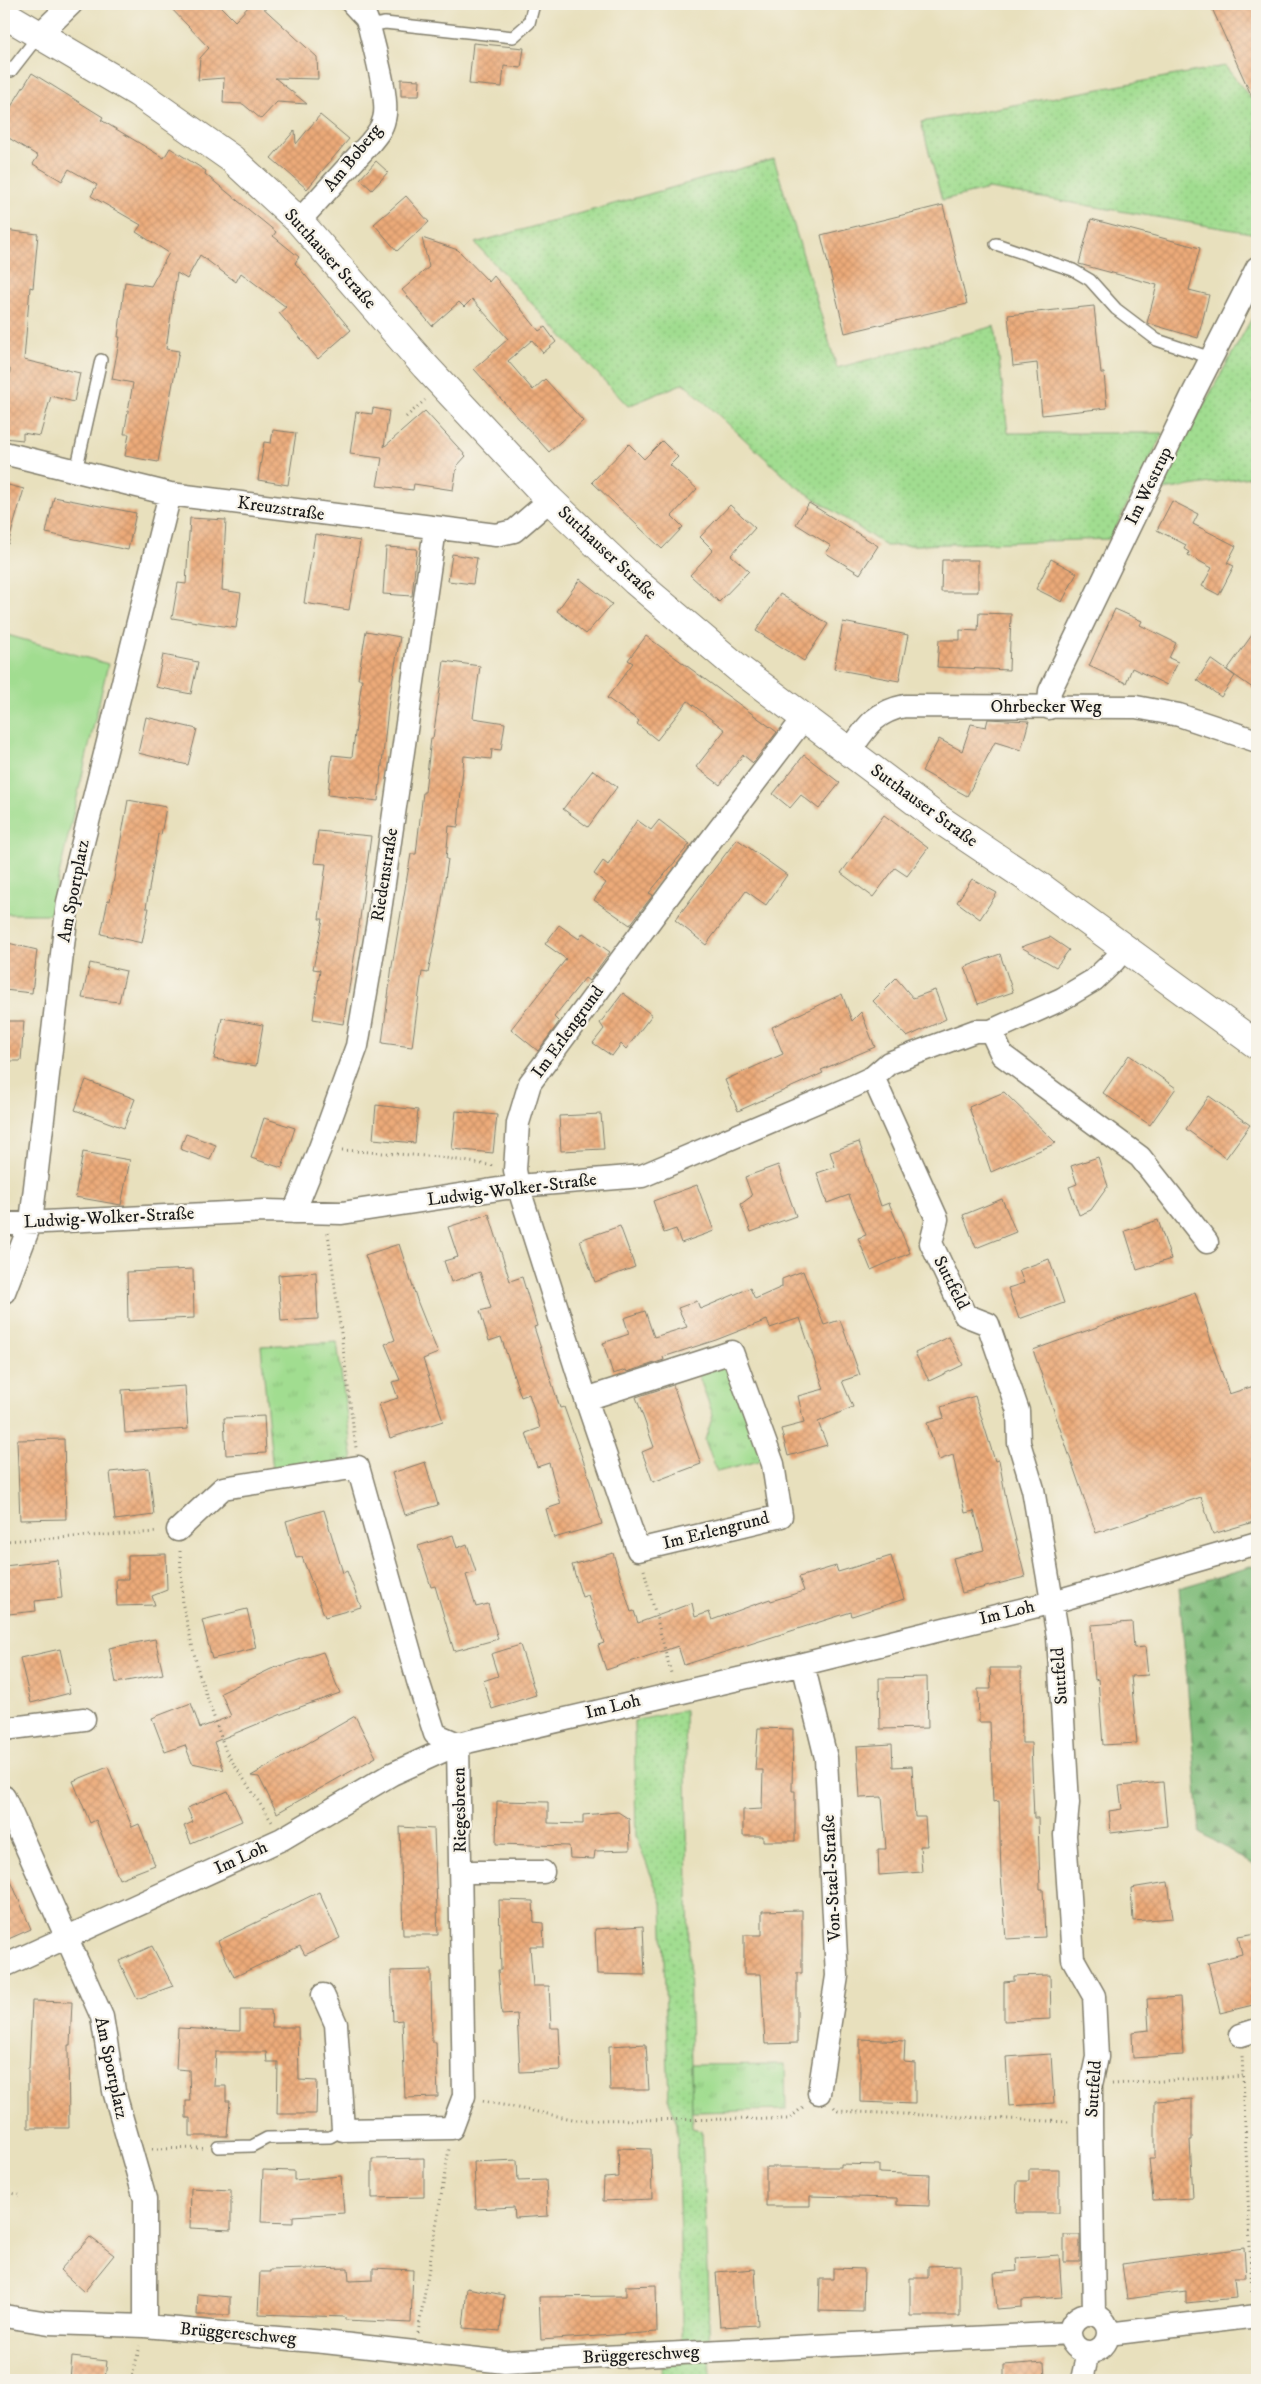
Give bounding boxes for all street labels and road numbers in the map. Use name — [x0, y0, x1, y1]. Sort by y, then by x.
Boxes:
street label: Am Boberg — [319, 120, 387, 196]
street label: Sutthauser Straße — [279, 204, 381, 314]
street label: Im Westrup — [1121, 443, 1177, 529]
street label: Kreuzstraße — [236, 492, 326, 526]
street label: Sutthauser Straße — [553, 502, 661, 604]
street label: Ohrbecker Weg — [990, 696, 1102, 718]
street label: Sutthauser Straße — [866, 760, 982, 852]
street label: Riedenstraße — [367, 827, 403, 923]
street label: Am Sportplatz — [53, 838, 95, 944]
street label: Im Erlengrund — [527, 981, 609, 1082]
street label: Ludwig-Wolker-Straße — [426, 1169, 598, 1211]
street label: Ludwig-Wolker-Straße — [23, 1203, 195, 1233]
street label: Suttfeld — [928, 1253, 974, 1313]
street label: Im Erlengrund — [661, 1507, 771, 1555]
street label: Im Loh — [977, 1595, 1037, 1630]
street label: Suttfeld — [1047, 1647, 1073, 1705]
street label: Im Loh — [583, 1689, 643, 1724]
street label: Riegesbreen — [448, 1766, 472, 1853]
street label: Von-Stael-Straße — [818, 1814, 846, 1943]
street label: Im Loh — [211, 1836, 271, 1880]
street label: Am Sportplatz — [89, 2015, 133, 2121]
street label: Suttfeld — [1081, 2060, 1107, 2118]
street label: Brüggereschweg — [179, 2318, 297, 2350]
street label: Brüggereschweg — [582, 2341, 700, 2369]

